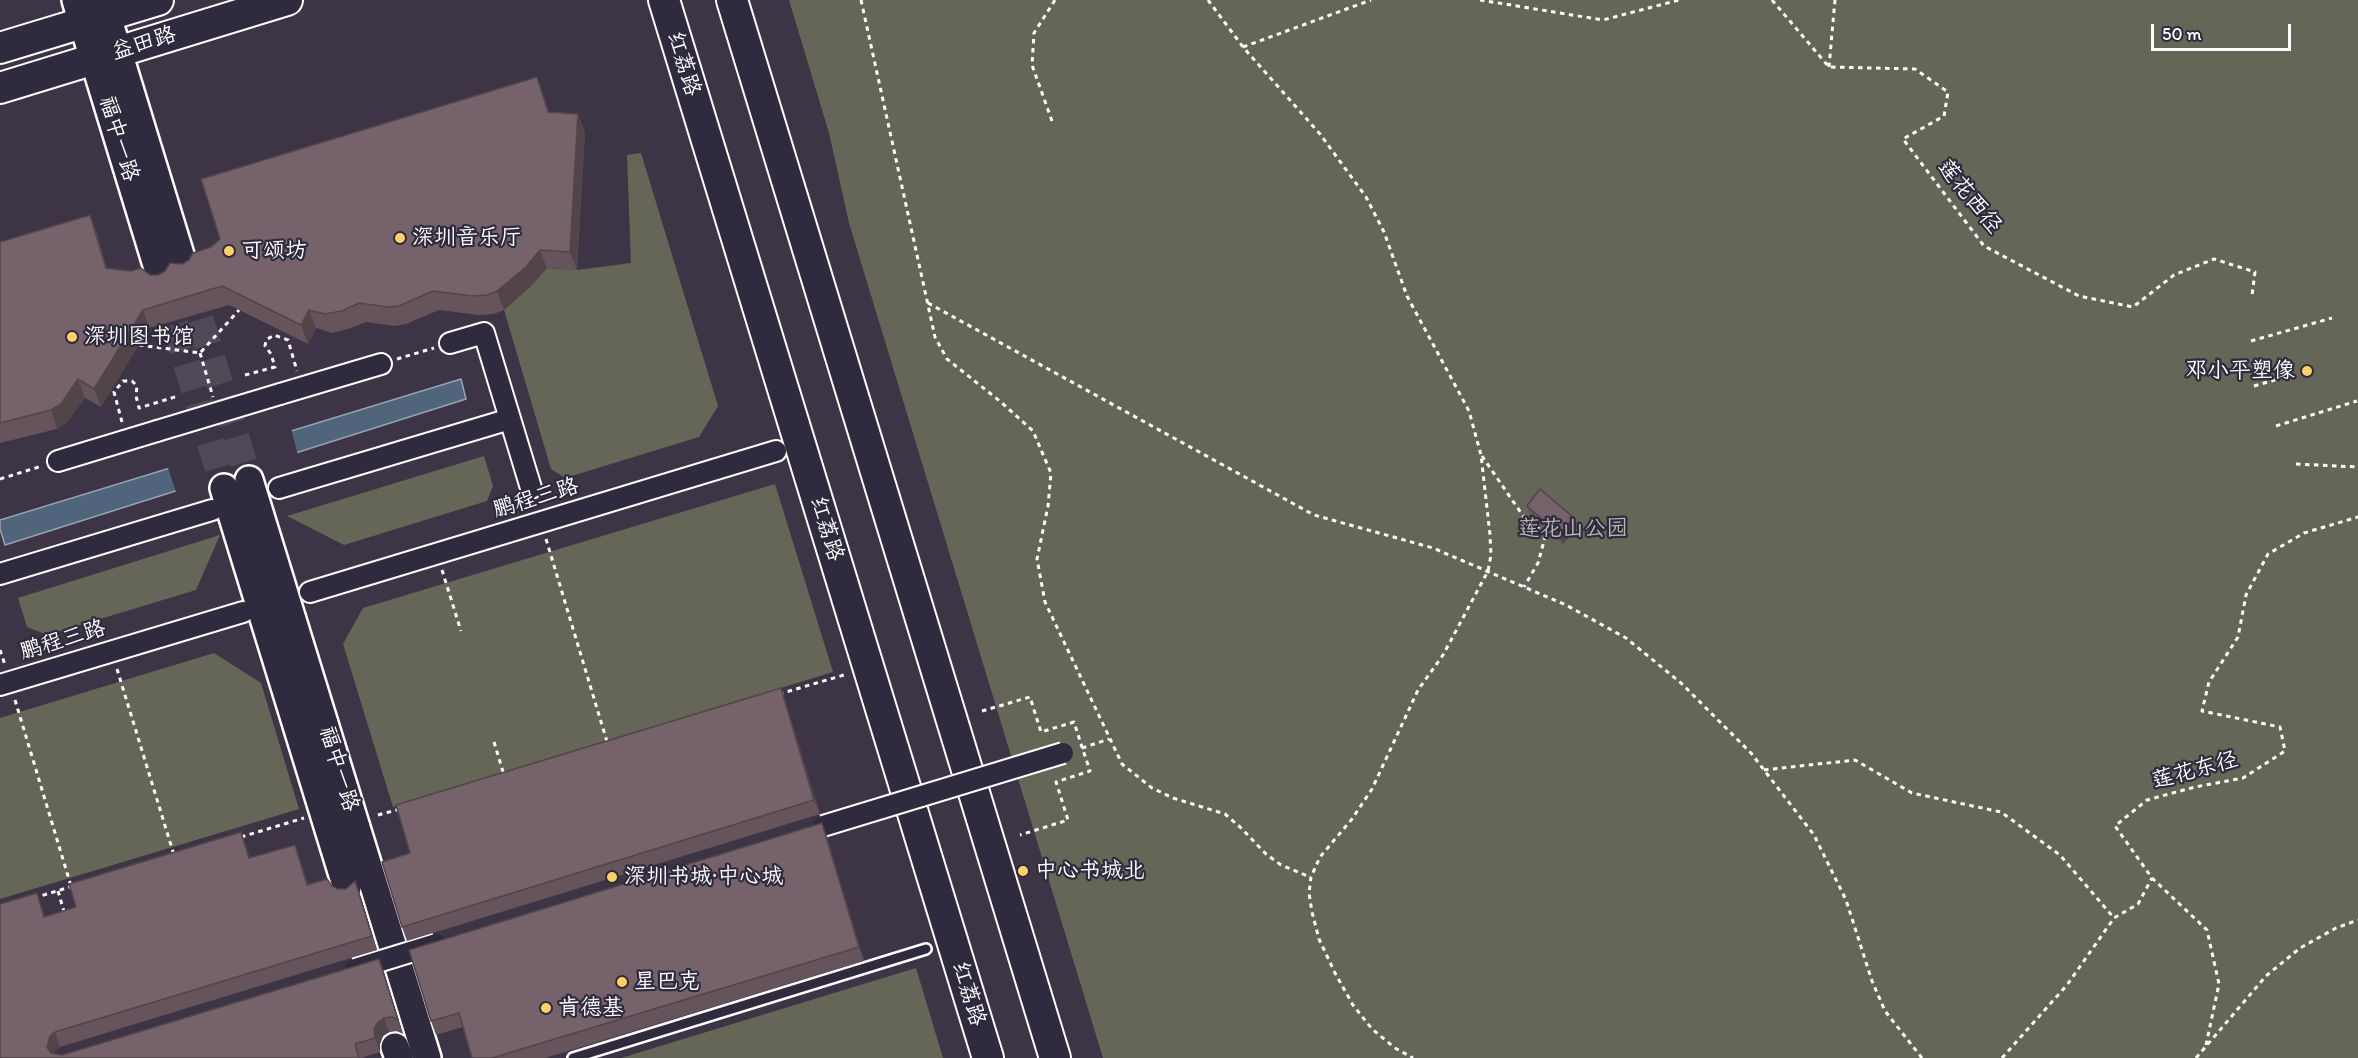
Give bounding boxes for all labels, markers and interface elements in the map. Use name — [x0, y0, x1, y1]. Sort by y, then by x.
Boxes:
scale bar — [2154, 12, 2294, 50]
street label: 益田路 — [109, 22, 179, 66]
text: 50 m — [2162, 23, 2202, 45]
street label: 红荔路 — [661, 29, 705, 99]
street label: 福中一路 — [93, 93, 143, 185]
street label: 莲花西径 — [1931, 154, 2007, 240]
place label: 深圳音乐厅 — [412, 225, 522, 251]
marker: 深圳音乐厅 — [393, 231, 407, 245]
place label: 可颂坊 — [241, 238, 307, 264]
marker: 可颂坊 — [222, 244, 236, 258]
place label: 深圳图书馆 — [84, 324, 194, 350]
marker: 深圳图书馆 — [65, 330, 79, 344]
place label: 邓小平塑像 — [2185, 358, 2295, 384]
marker: 邓小平塑像 — [2300, 364, 2314, 378]
street label: 鹏程三路 — [490, 474, 582, 524]
street label: 红荔路 — [804, 494, 848, 564]
park label: 莲花山公园 — [1518, 516, 1628, 542]
street label: 鹏程三路 — [17, 616, 109, 666]
street label: 福中一路 — [313, 723, 363, 815]
street label: 莲花东径 — [2149, 747, 2241, 795]
place label: 中心书城北 — [1035, 858, 1145, 884]
place label: 深圳书城·中心城 — [624, 864, 783, 890]
marker: 中心书城北 — [1016, 864, 1030, 878]
marker: 深圳书城·中心城 — [605, 870, 619, 884]
street label: 红荔路 — [946, 959, 990, 1029]
place label: 星巴克 — [634, 969, 700, 995]
marker: 星巴克 — [615, 975, 629, 989]
place label: 肯德基 — [558, 995, 624, 1021]
marker: 肯德基 — [539, 1001, 553, 1015]

